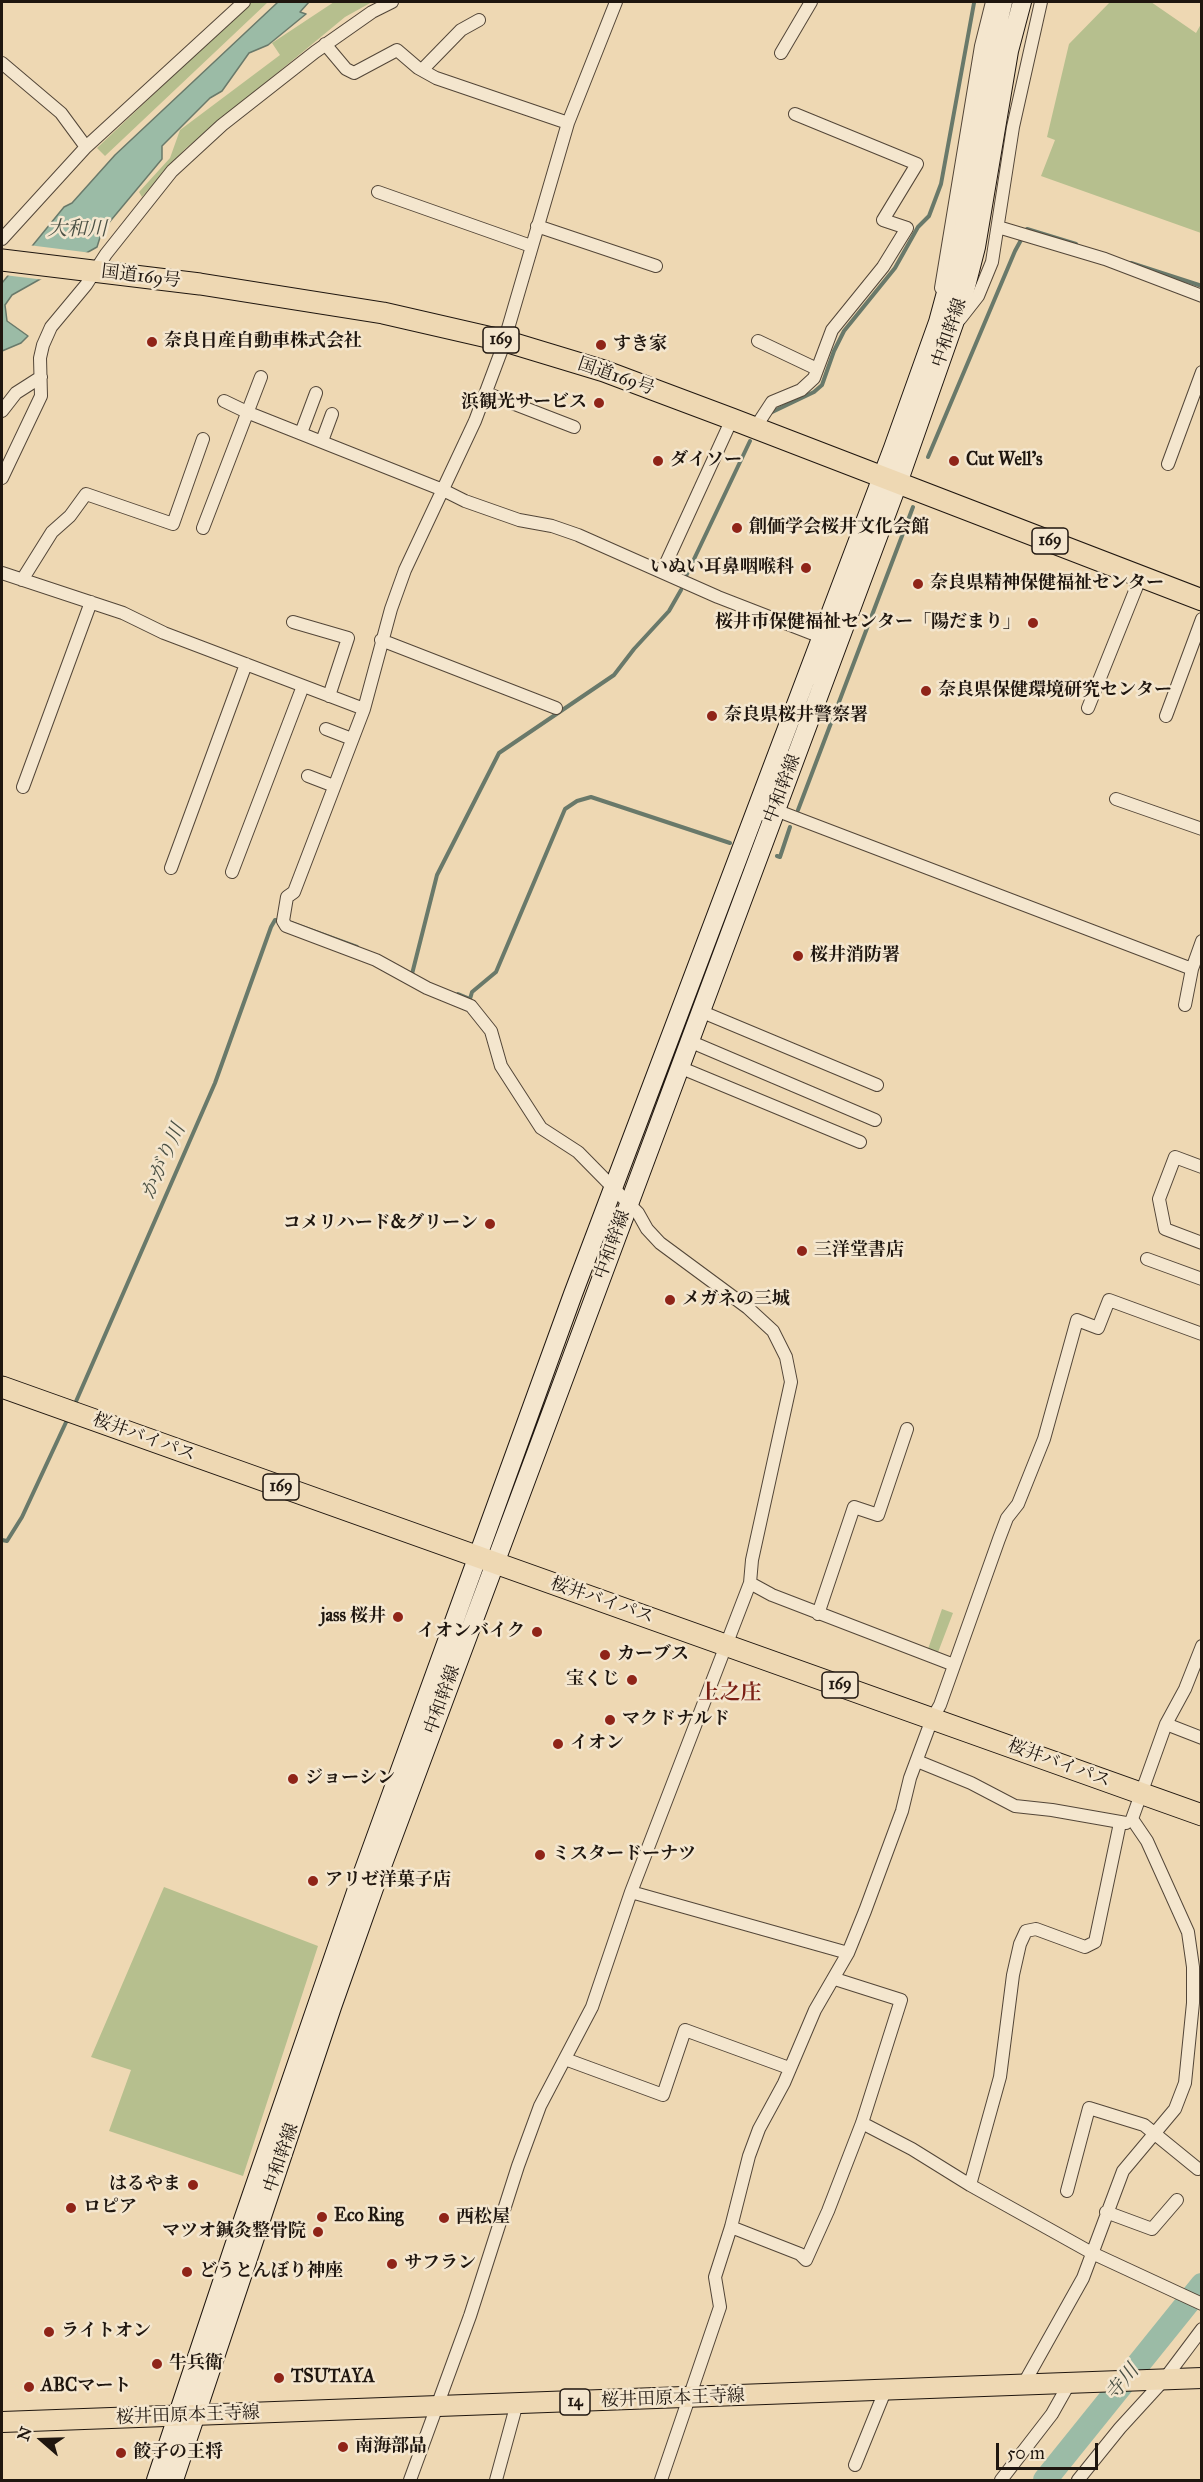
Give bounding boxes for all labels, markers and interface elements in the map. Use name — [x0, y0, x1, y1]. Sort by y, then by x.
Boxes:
water label: 大和川 — [47, 218, 107, 242]
street label: 国道169号 — [100, 261, 182, 293]
street label: 中和幹線 — [928, 295, 972, 371]
road number: 169 — [483, 327, 519, 353]
place label: 奈良日産自動車株式会社 — [164, 331, 362, 353]
place label: すき家 — [613, 334, 667, 356]
marker: 奈良日産自動車株式会社 — [145, 335, 159, 349]
marker: すき家 — [594, 338, 608, 352]
street label: 国道169号 — [575, 354, 657, 400]
place label: 浜観光サービス — [461, 392, 587, 414]
marker: 浜観光サービス — [592, 396, 606, 410]
place label: ダイソー — [670, 450, 742, 472]
place label: Cut Well's — [966, 450, 1043, 472]
marker: ダイソー — [651, 454, 665, 468]
marker: Cut Well's — [947, 454, 961, 468]
place label: 創価学会桜井文化会館 — [749, 517, 929, 539]
marker: 創価学会桜井文化会館 — [730, 521, 744, 535]
road number: 169 — [1032, 528, 1068, 554]
place label: いぬい耳鼻咽喉科 — [650, 557, 794, 579]
marker: いぬい耳鼻咽喉科 — [799, 561, 813, 575]
place label: 奈良県精神保健福祉センター — [930, 573, 1164, 595]
marker: 奈良県精神保健福祉センター — [911, 577, 925, 591]
place label: 桜井市保健福祉センター「陽だまり」 — [715, 612, 1021, 634]
marker: 桜井市保健福祉センター「陽だまり」 — [1026, 616, 1040, 630]
place label: 奈良県保健環境研究センター — [938, 680, 1172, 702]
marker: 奈良県保健環境研究センター — [919, 684, 933, 698]
place label: 奈良県桜井警察署 — [724, 705, 868, 727]
marker: 奈良県桜井警察署 — [705, 709, 719, 723]
street label: 中和幹線 — [760, 752, 806, 826]
place label: 桜井消防署 — [810, 945, 900, 967]
marker: 桜井消防署 — [791, 949, 805, 963]
water label: かがり川 — [137, 1121, 191, 1203]
street label: 中和幹線 — [591, 1207, 635, 1283]
place label: コメリハード&グリーン — [283, 1213, 478, 1235]
marker: コメリハード&グリーン — [483, 1217, 497, 1231]
place label: 三洋堂書店 — [814, 1240, 904, 1262]
marker: 三洋堂書店 — [795, 1244, 809, 1258]
place label: メガネの三城 — [682, 1289, 790, 1311]
marker: メガネの三城 — [663, 1293, 677, 1307]
street label: 桜井バイパス — [90, 1409, 198, 1467]
road number: 169 — [263, 1474, 299, 1500]
street label: 桜井バイパス — [547, 1573, 657, 1629]
place label: jass 桜井 — [321, 1606, 386, 1628]
marker: jass 桜井 — [391, 1610, 405, 1624]
place label: イオンバイク — [417, 1621, 525, 1643]
marker: イオンバイク — [530, 1625, 544, 1639]
place label: カーブス — [617, 1644, 689, 1666]
marker: カーブス — [598, 1648, 612, 1662]
street label: 中和幹線 — [421, 1662, 465, 1738]
place label: 宝くじ — [566, 1669, 620, 1691]
road number: 169 — [822, 1672, 858, 1698]
marker: 宝くじ — [625, 1673, 639, 1687]
district label: 上之庄 — [699, 1681, 761, 1707]
place label: マクドナルド — [622, 1709, 730, 1731]
marker: マクドナルド — [603, 1713, 617, 1727]
place label: イオン — [570, 1733, 624, 1755]
street label: 桜井バイパス — [1005, 1735, 1113, 1793]
marker: イオン — [551, 1737, 565, 1751]
place label: ジョーシン — [305, 1768, 395, 1790]
marker: ジョーシン — [286, 1772, 300, 1786]
place label: ミスタードーナツ — [552, 1844, 696, 1866]
marker: ミスタードーナツ — [533, 1848, 547, 1862]
place label: アリゼ洋菓子店 — [325, 1870, 451, 1892]
marker: アリゼ洋菓子店 — [306, 1874, 320, 1888]
street label: 中和幹線 — [260, 2120, 304, 2196]
place label: はるやま — [109, 2174, 181, 2196]
marker: はるやま — [186, 2178, 200, 2192]
place label: ロピア — [83, 2197, 137, 2219]
marker: ロピア — [64, 2201, 78, 2215]
place label: Eco Ring — [334, 2206, 403, 2228]
place label: 西松屋 — [456, 2207, 510, 2229]
marker: Eco Ring — [315, 2210, 329, 2224]
marker: 西松屋 — [437, 2211, 451, 2225]
place label: マツオ鍼灸整骨院 — [162, 2221, 306, 2243]
marker: マツオ鍼灸整骨院 — [311, 2225, 325, 2239]
place label: サフラン — [404, 2253, 476, 2275]
marker: サフラン — [385, 2257, 399, 2271]
place label: どうとんぼり神座 — [199, 2261, 343, 2283]
marker: どうとんぼり神座 — [180, 2265, 194, 2279]
place label: ライトオン — [61, 2321, 151, 2343]
marker: ライトオン — [42, 2325, 56, 2339]
place label: 牛兵衛 — [169, 2353, 223, 2375]
marker: 牛兵衛 — [150, 2357, 164, 2371]
water label: 寺川 — [1101, 2360, 1145, 2406]
place label: TSUTAYA — [291, 2367, 375, 2389]
marker: TSUTAYA — [272, 2371, 286, 2385]
place label: ABCマート — [41, 2376, 131, 2398]
marker: ABCマート — [22, 2380, 36, 2394]
street label: 桜井田原本王寺線 — [601, 2386, 745, 2412]
road number: 14 — [560, 2389, 590, 2415]
street label: 桜井田原本王寺線 — [116, 2403, 260, 2429]
north arrow — [12, 2410, 72, 2470]
text: N — [13, 2424, 36, 2443]
scale bar — [999, 2431, 1101, 2469]
place label: 南海部品 — [355, 2436, 427, 2458]
marker: 南海部品 — [336, 2440, 350, 2454]
place label: 餃子の王将 — [133, 2442, 223, 2464]
text: 50 m — [1007, 2442, 1045, 2464]
marker: 餃子の王将 — [114, 2446, 128, 2460]

